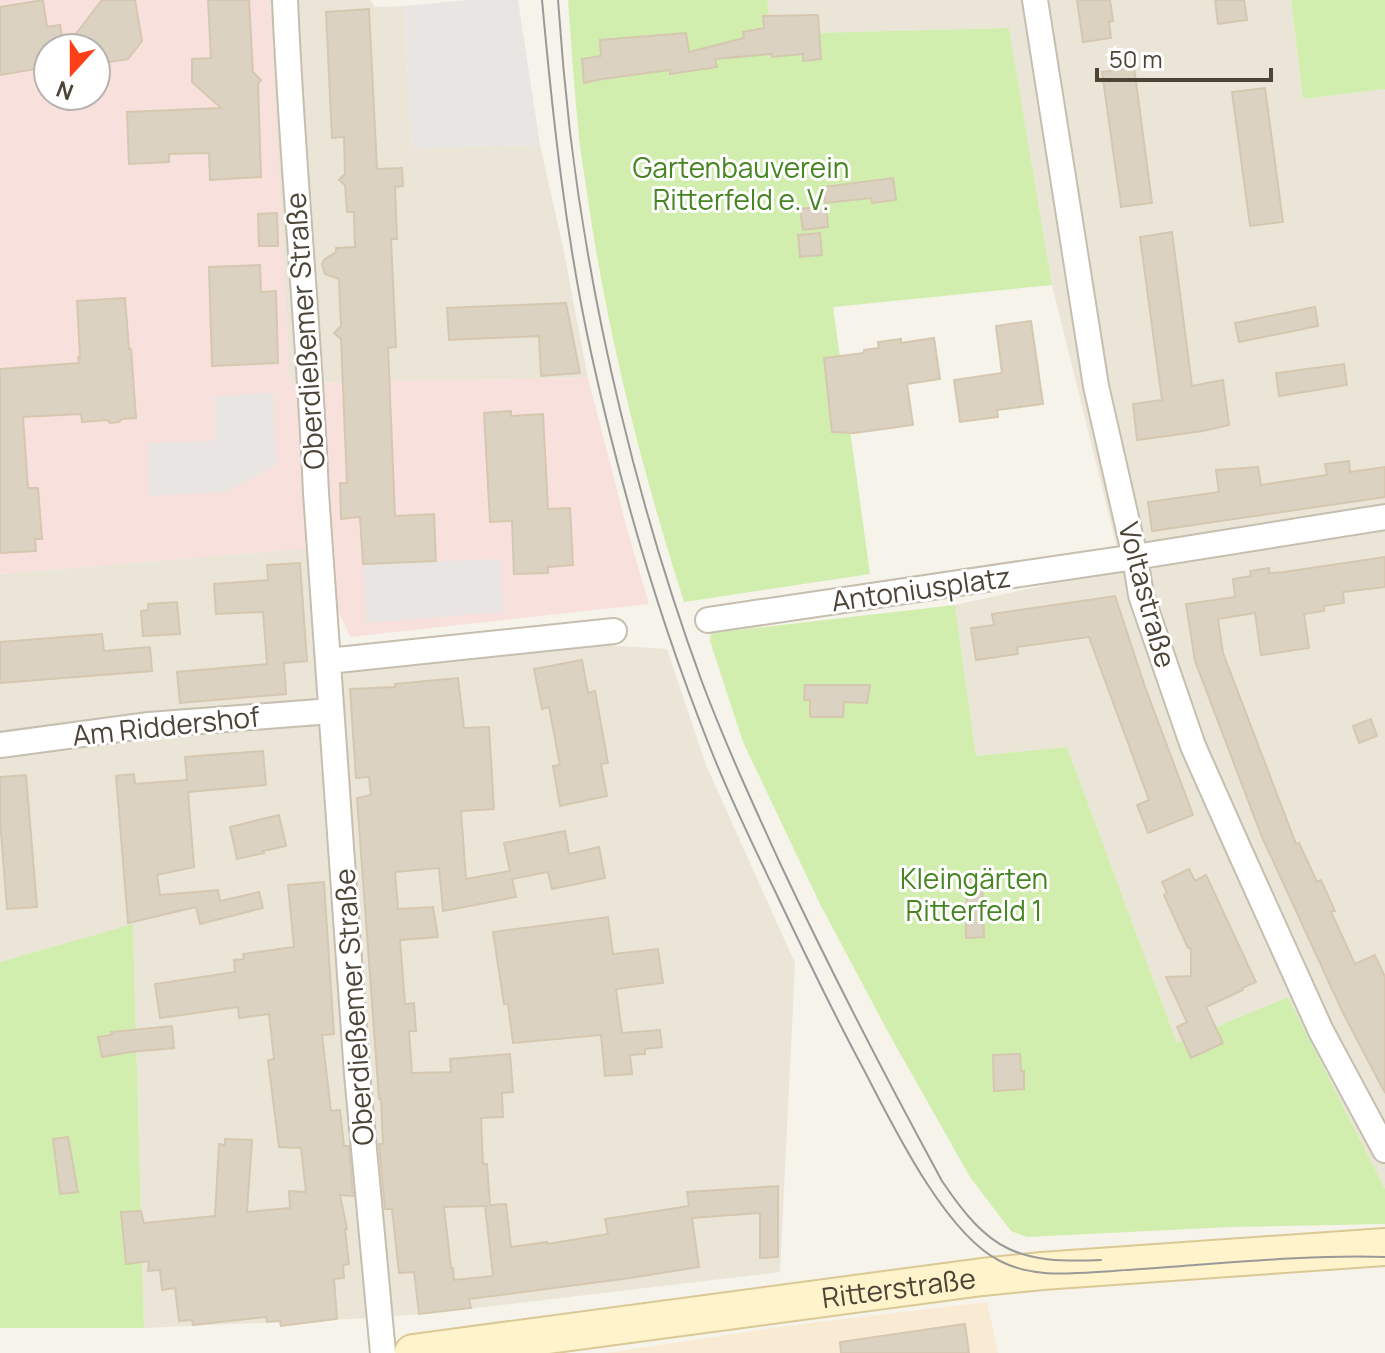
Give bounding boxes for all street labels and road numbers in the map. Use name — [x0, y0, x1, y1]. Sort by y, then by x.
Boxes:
street label: Oberdießemer Straße — [275, 191, 333, 471]
street label: Voltastraße — [1110, 518, 1186, 672]
street label: Antoniusplatz — [829, 557, 1013, 619]
street label: Am Riddershof — [70, 696, 262, 754]
street label: Oberdießemer Straße — [324, 867, 382, 1147]
street label: Ritterstraße — [819, 1258, 978, 1316]

